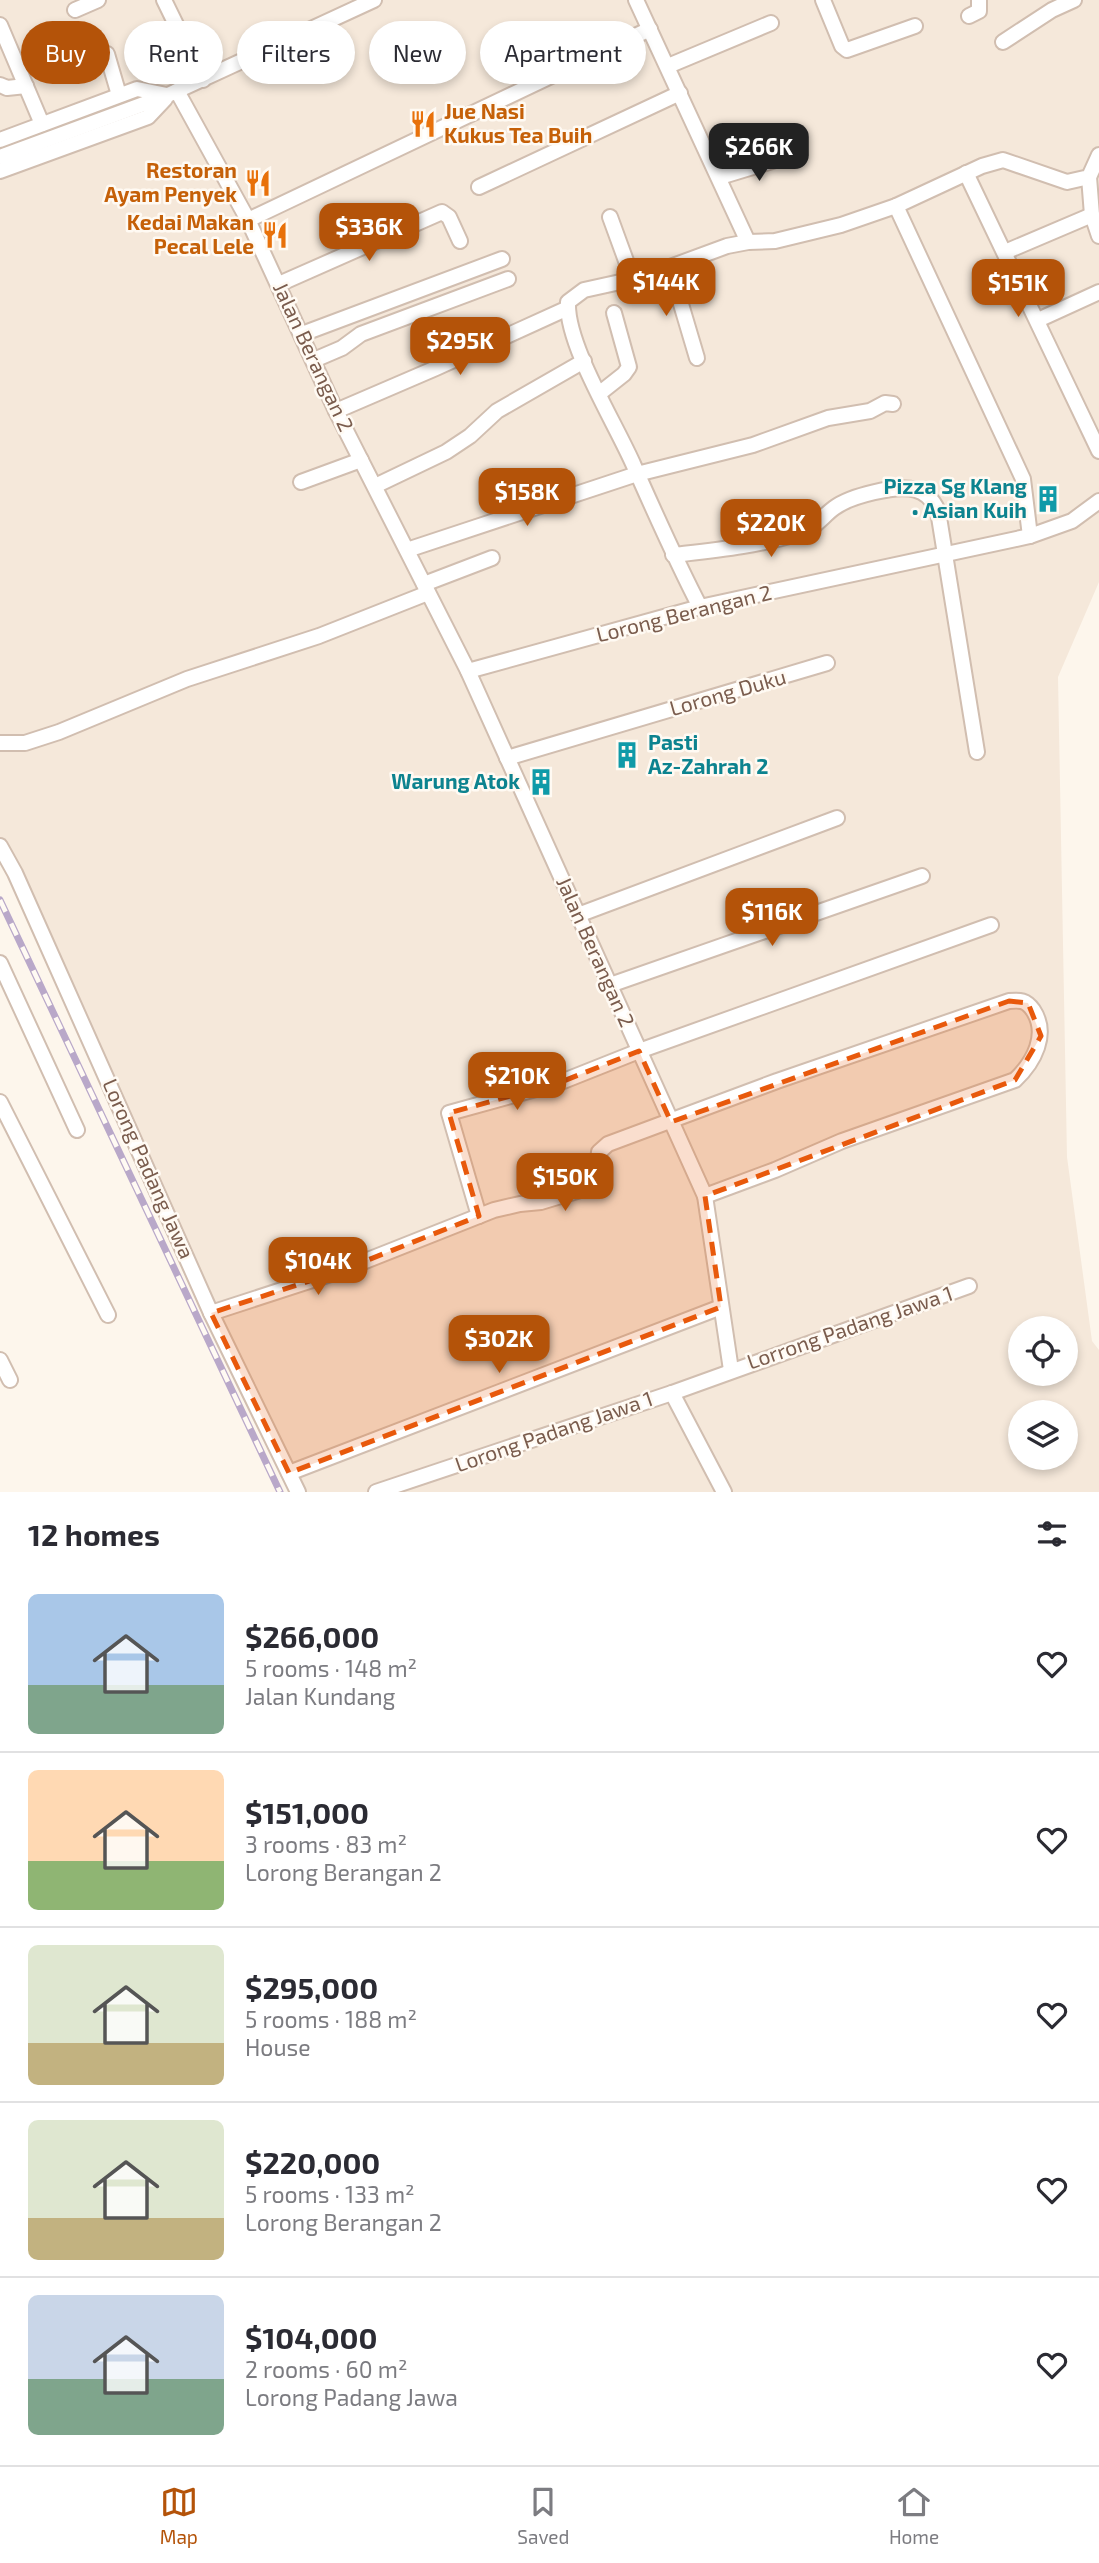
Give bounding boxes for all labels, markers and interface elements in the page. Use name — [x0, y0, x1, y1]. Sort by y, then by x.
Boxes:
chip: Buy — [21, 21, 110, 84]
chip: Rent — [124, 21, 223, 84]
chip: Filters — [237, 21, 355, 84]
chip: New — [369, 21, 466, 84]
chip: Apartment — [480, 21, 646, 84]
place label: Jue Nasi Kukus Tea Buih — [444, 98, 592, 147]
restaurant icon: Jue Nasi Kukus Tea Buih — [408, 109, 438, 139]
pin: $266K — [710, 124, 808, 183]
text: $266K — [725, 132, 793, 160]
place label: Restoran Ayam Penyek — [104, 157, 237, 207]
restaurant icon: Restoran Ayam Penyek — [243, 168, 273, 198]
pin: $336K — [320, 204, 418, 263]
place label: Kedai Makan Pecal Lele — [127, 209, 254, 258]
text: $336K — [335, 212, 403, 240]
restaurant icon: Kedai Makan Pecal Lele — [260, 220, 290, 250]
pin: $144K — [617, 258, 715, 318]
pin: $151K — [969, 260, 1067, 319]
text: $144K — [632, 267, 700, 295]
text: $151K — [988, 268, 1048, 296]
street label: Jalan Berangan 2 — [269, 278, 360, 435]
pin: $295K — [411, 318, 509, 377]
text: $295K — [426, 326, 494, 354]
pin: $158K — [478, 468, 576, 528]
place label: Pizza Sg Klang • Asian Kuih — [884, 473, 1027, 522]
text: $158K — [495, 477, 559, 505]
building icon: Pizza Sg Klang • Asian Kuih — [1033, 484, 1063, 514]
pin: $220K — [722, 500, 820, 559]
text: $220K — [736, 508, 806, 536]
street label: Lorong Berangan 2 — [593, 579, 774, 646]
street label: Lorong Duku — [666, 663, 789, 720]
place label: Pasti Az-Zahrah 2 — [648, 729, 768, 778]
building icon: Pasti Az-Zahrah 2 — [612, 740, 642, 770]
building icon: Warung Atok — [526, 767, 556, 797]
place label: Warung Atok — [391, 768, 520, 793]
street label: Jalan Berangan 2 — [552, 872, 641, 1030]
pin: $116K — [723, 888, 821, 948]
text: $116K — [741, 897, 803, 925]
pin: $210K — [468, 1052, 566, 1112]
text: $210K — [484, 1061, 550, 1089]
street label: Lorong Padang Jawa — [98, 1075, 200, 1262]
pin: $150K — [516, 1154, 614, 1213]
text: $150K — [532, 1162, 598, 1190]
pin: $104K — [269, 1238, 367, 1297]
text: $104K — [284, 1246, 352, 1274]
street label: Lorrong Padang Jawa 1 — [743, 1280, 956, 1374]
pin: $302K — [450, 1316, 548, 1375]
map controls — [1008, 1316, 1078, 1470]
button: locate — [1008, 1316, 1078, 1386]
text: $302K — [465, 1324, 533, 1352]
street label: Lorong Padang Jawa 1 — [451, 1385, 656, 1476]
button: layers — [1008, 1400, 1078, 1470]
icon: filters — [1033, 1515, 1071, 1553]
text: 12 homes — [28, 1516, 160, 1552]
text: $266,000 — [245, 1618, 379, 1654]
icon: home — [84, 1622, 168, 1706]
icon: heart — [1033, 1645, 1071, 1683]
text: 5 rooms · 148 m² — [245, 1654, 417, 1682]
text: Jalan Kundang — [245, 1682, 395, 1710]
text: $151,000 — [245, 1794, 369, 1830]
icon: home — [84, 1798, 168, 1882]
icon: heart — [1033, 1821, 1071, 1859]
text: 3 rooms · 83 m² — [245, 1830, 407, 1858]
text: Lorong Berangan 2 — [245, 1858, 442, 1886]
text: $295,000 — [245, 1969, 378, 2005]
icon: home — [84, 1973, 168, 2057]
icon: heart — [1033, 1996, 1071, 2034]
text: 5 rooms · 188 m² — [245, 2005, 417, 2033]
text: House — [245, 2033, 311, 2061]
text: $220,000 — [245, 2144, 380, 2180]
icon: home — [84, 2148, 168, 2232]
icon: heart — [1033, 2171, 1071, 2209]
text: 5 rooms · 133 m² — [245, 2180, 415, 2208]
text: Lorong Berangan 2 — [245, 2208, 442, 2236]
text: $104,000 — [245, 2319, 377, 2355]
icon: home — [84, 2323, 168, 2407]
icon: heart — [1033, 2346, 1071, 2384]
text: 2 rooms · 60 m² — [245, 2355, 407, 2383]
text: Lorong Padang Jawa — [245, 2383, 458, 2411]
tab: Map — [160, 2483, 198, 2548]
tab: Saved — [517, 2483, 569, 2548]
tab: Home — [889, 2483, 939, 2548]

